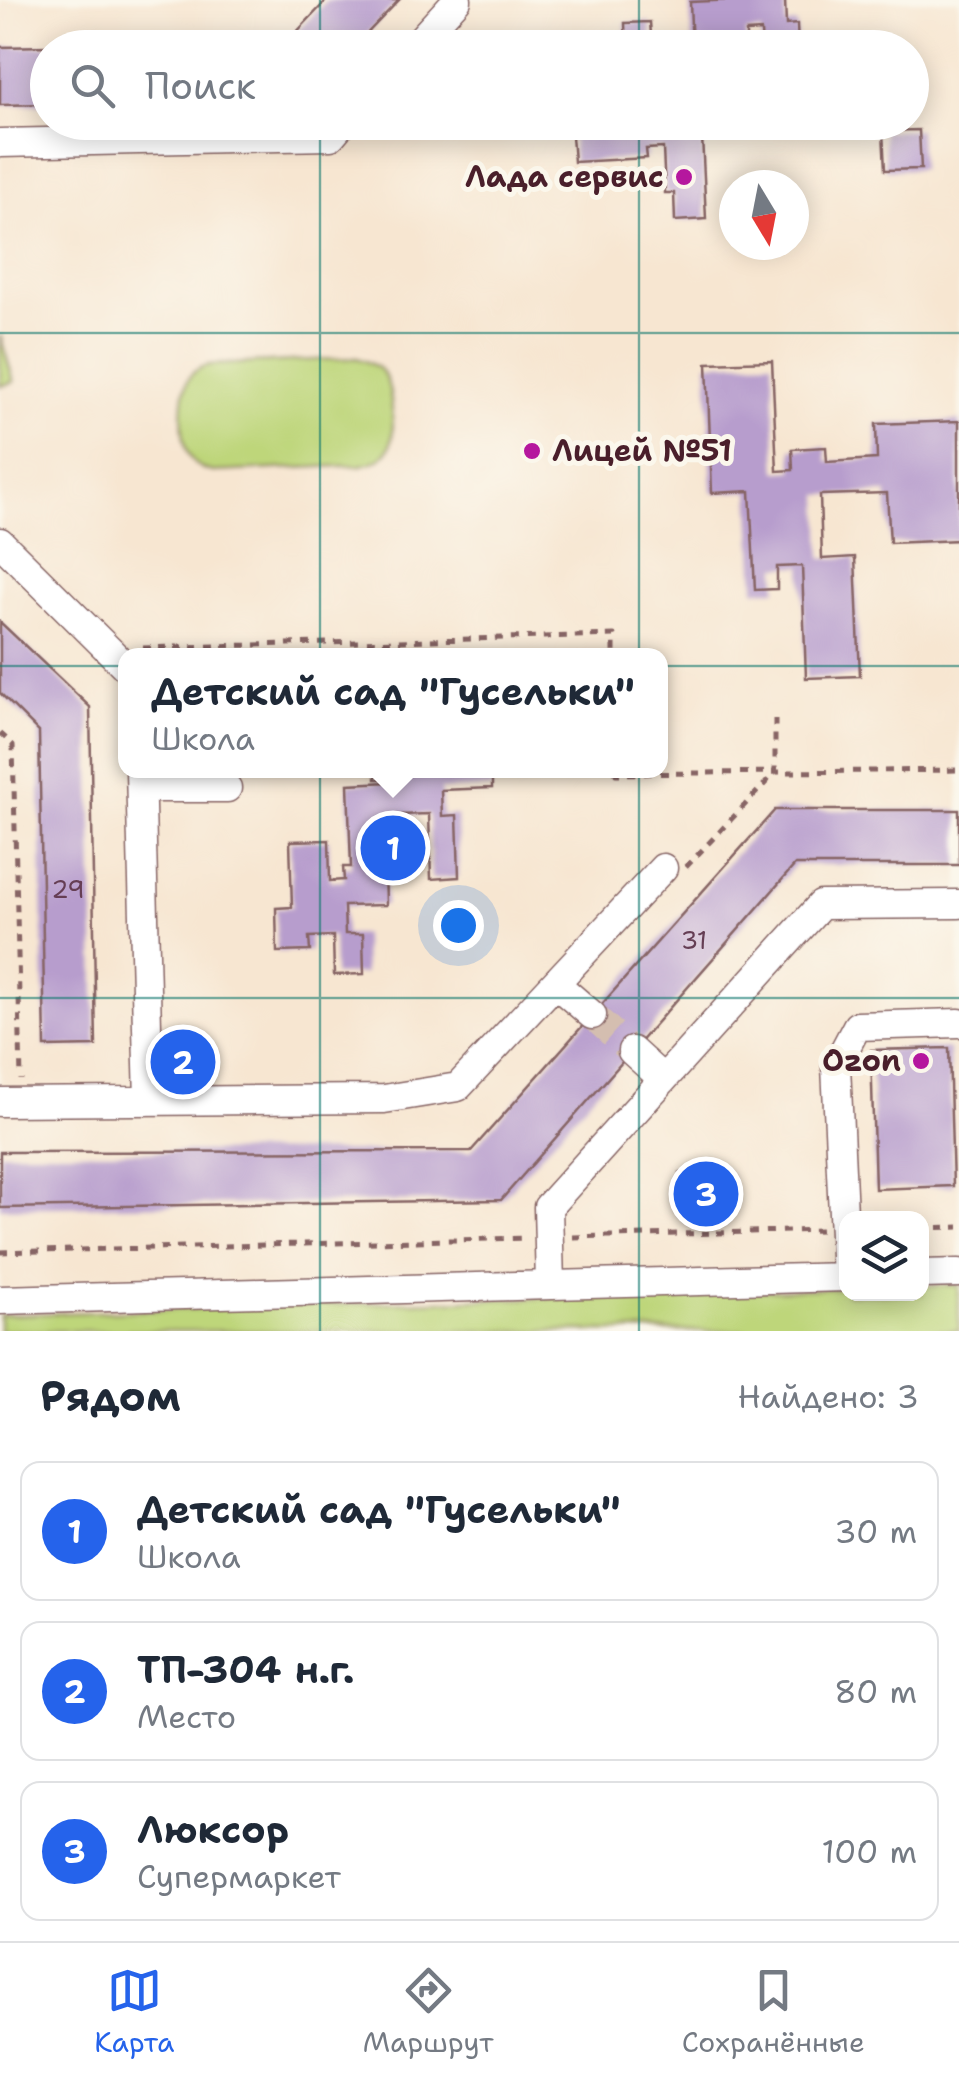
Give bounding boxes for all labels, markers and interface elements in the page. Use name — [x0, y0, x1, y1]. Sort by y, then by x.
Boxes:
search box — [30, 30, 929, 140]
icon: search — [65, 58, 120, 113]
text: Поиск — [145, 60, 256, 111]
place label: Лада сервис — [465, 156, 664, 197]
marker: Лада сервис — [673, 166, 695, 188]
north arrow — [719, 170, 809, 260]
place label: Лицей №51 — [552, 430, 732, 471]
marker: Лицей №51 — [521, 440, 543, 462]
popup — [118, 648, 668, 778]
text: Детский сад "Гусельки" — [151, 666, 635, 717]
text: Школа — [151, 717, 255, 760]
pin: 1 — [360, 810, 426, 886]
house number: 29 — [51, 872, 85, 906]
your location — [433, 900, 484, 951]
house number: 31 — [681, 923, 707, 957]
pin: 2 — [150, 1024, 216, 1100]
place label: Ozon — [822, 1040, 901, 1081]
marker: Ozon — [910, 1050, 932, 1072]
pin: 3 — [674, 1156, 738, 1232]
map controls — [839, 1211, 929, 1301]
button: layers — [839, 1211, 929, 1301]
text: Рядом — [40, 1368, 181, 1424]
text: Найдено: 3 — [738, 1375, 919, 1418]
text: Детский сад "Гусельки" — [137, 1484, 621, 1535]
text: 1 — [67, 1510, 82, 1553]
text: 30 m — [834, 1510, 917, 1553]
text: Школа — [137, 1535, 241, 1578]
text: ТП-304 н.г. — [137, 1644, 354, 1695]
text: 2 — [63, 1670, 86, 1713]
text: 80 m — [834, 1670, 917, 1713]
text: Место — [137, 1695, 236, 1738]
text: Люксор — [137, 1804, 289, 1855]
text: 3 — [63, 1830, 86, 1873]
text: 100 m — [821, 1830, 917, 1873]
text: Супермаркет — [137, 1855, 341, 1898]
tab: Карта — [94, 1963, 174, 2061]
tab: Маршрут — [363, 1963, 493, 2061]
tab: Сохранённые — [682, 1963, 865, 2061]

